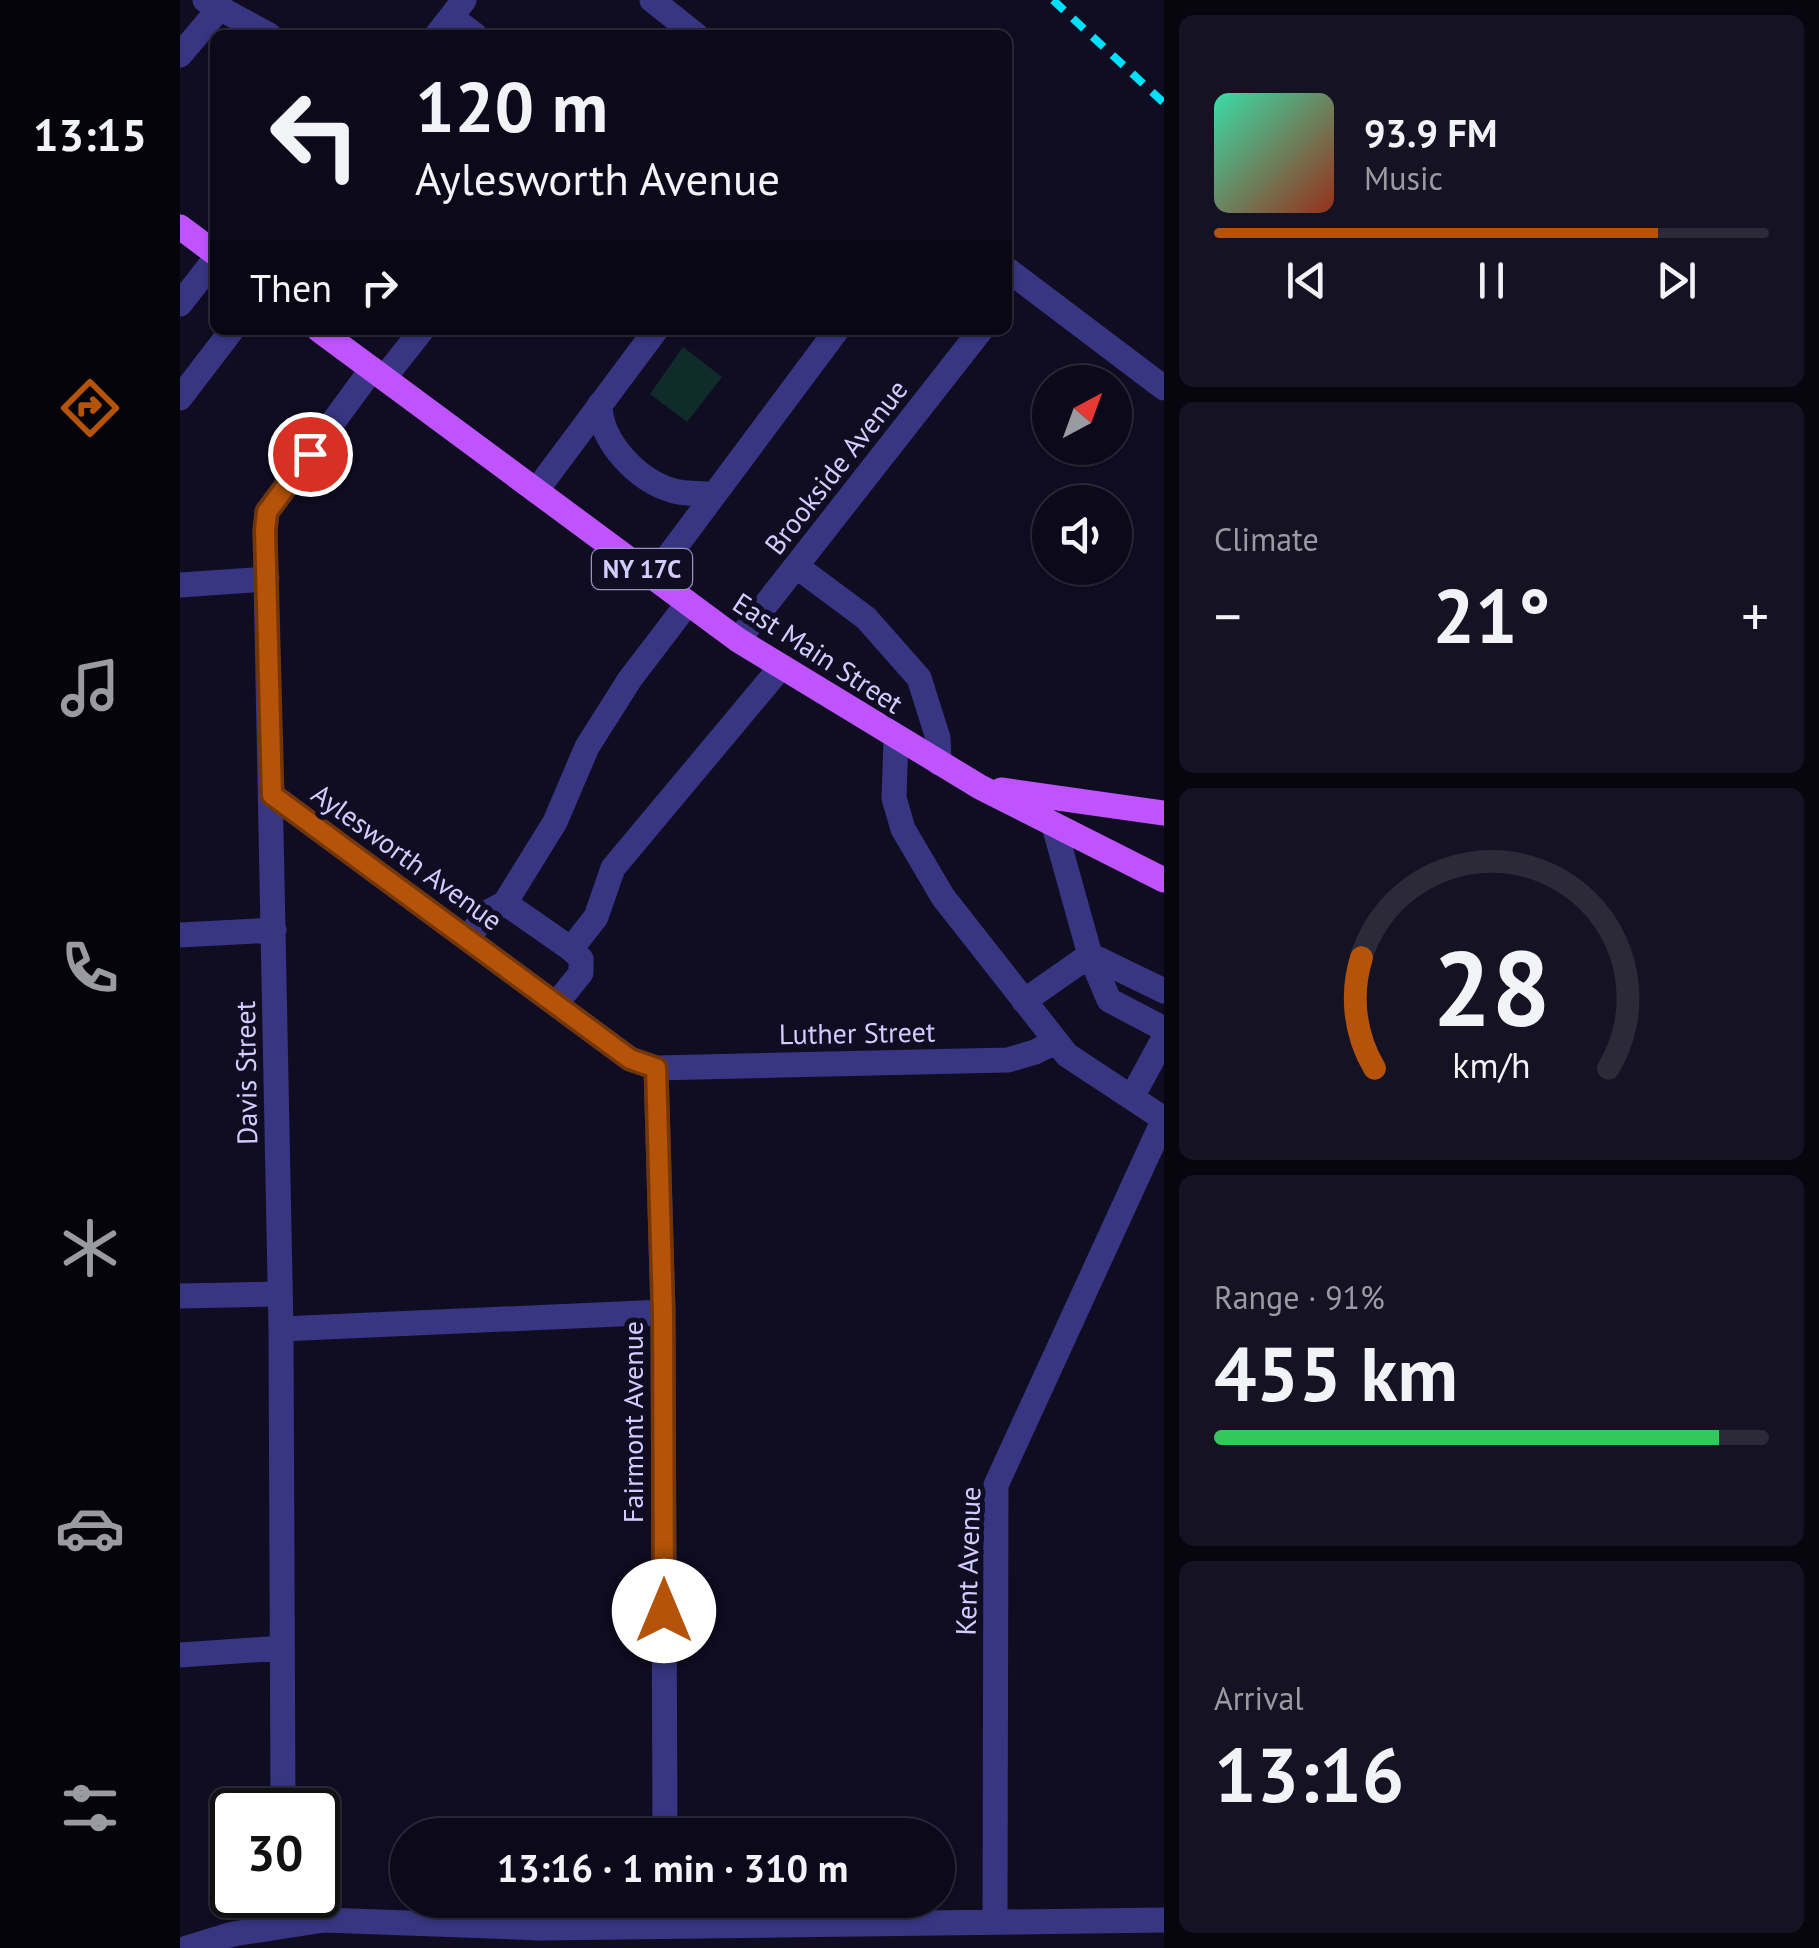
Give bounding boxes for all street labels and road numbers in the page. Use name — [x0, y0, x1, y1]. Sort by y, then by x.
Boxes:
street label: Brookside Avenue — [756, 372, 915, 562]
road number: NY 17C — [592, 549, 692, 589]
street label: East Main Street — [726, 584, 911, 722]
street label: Aylesworth Avenue — [305, 775, 510, 938]
street label: Davis Street — [226, 1000, 265, 1145]
street label: Luther Street — [778, 1013, 936, 1052]
street label: Fairmont Avenue — [614, 1321, 651, 1523]
street label: Kent Avenue — [946, 1486, 989, 1636]

